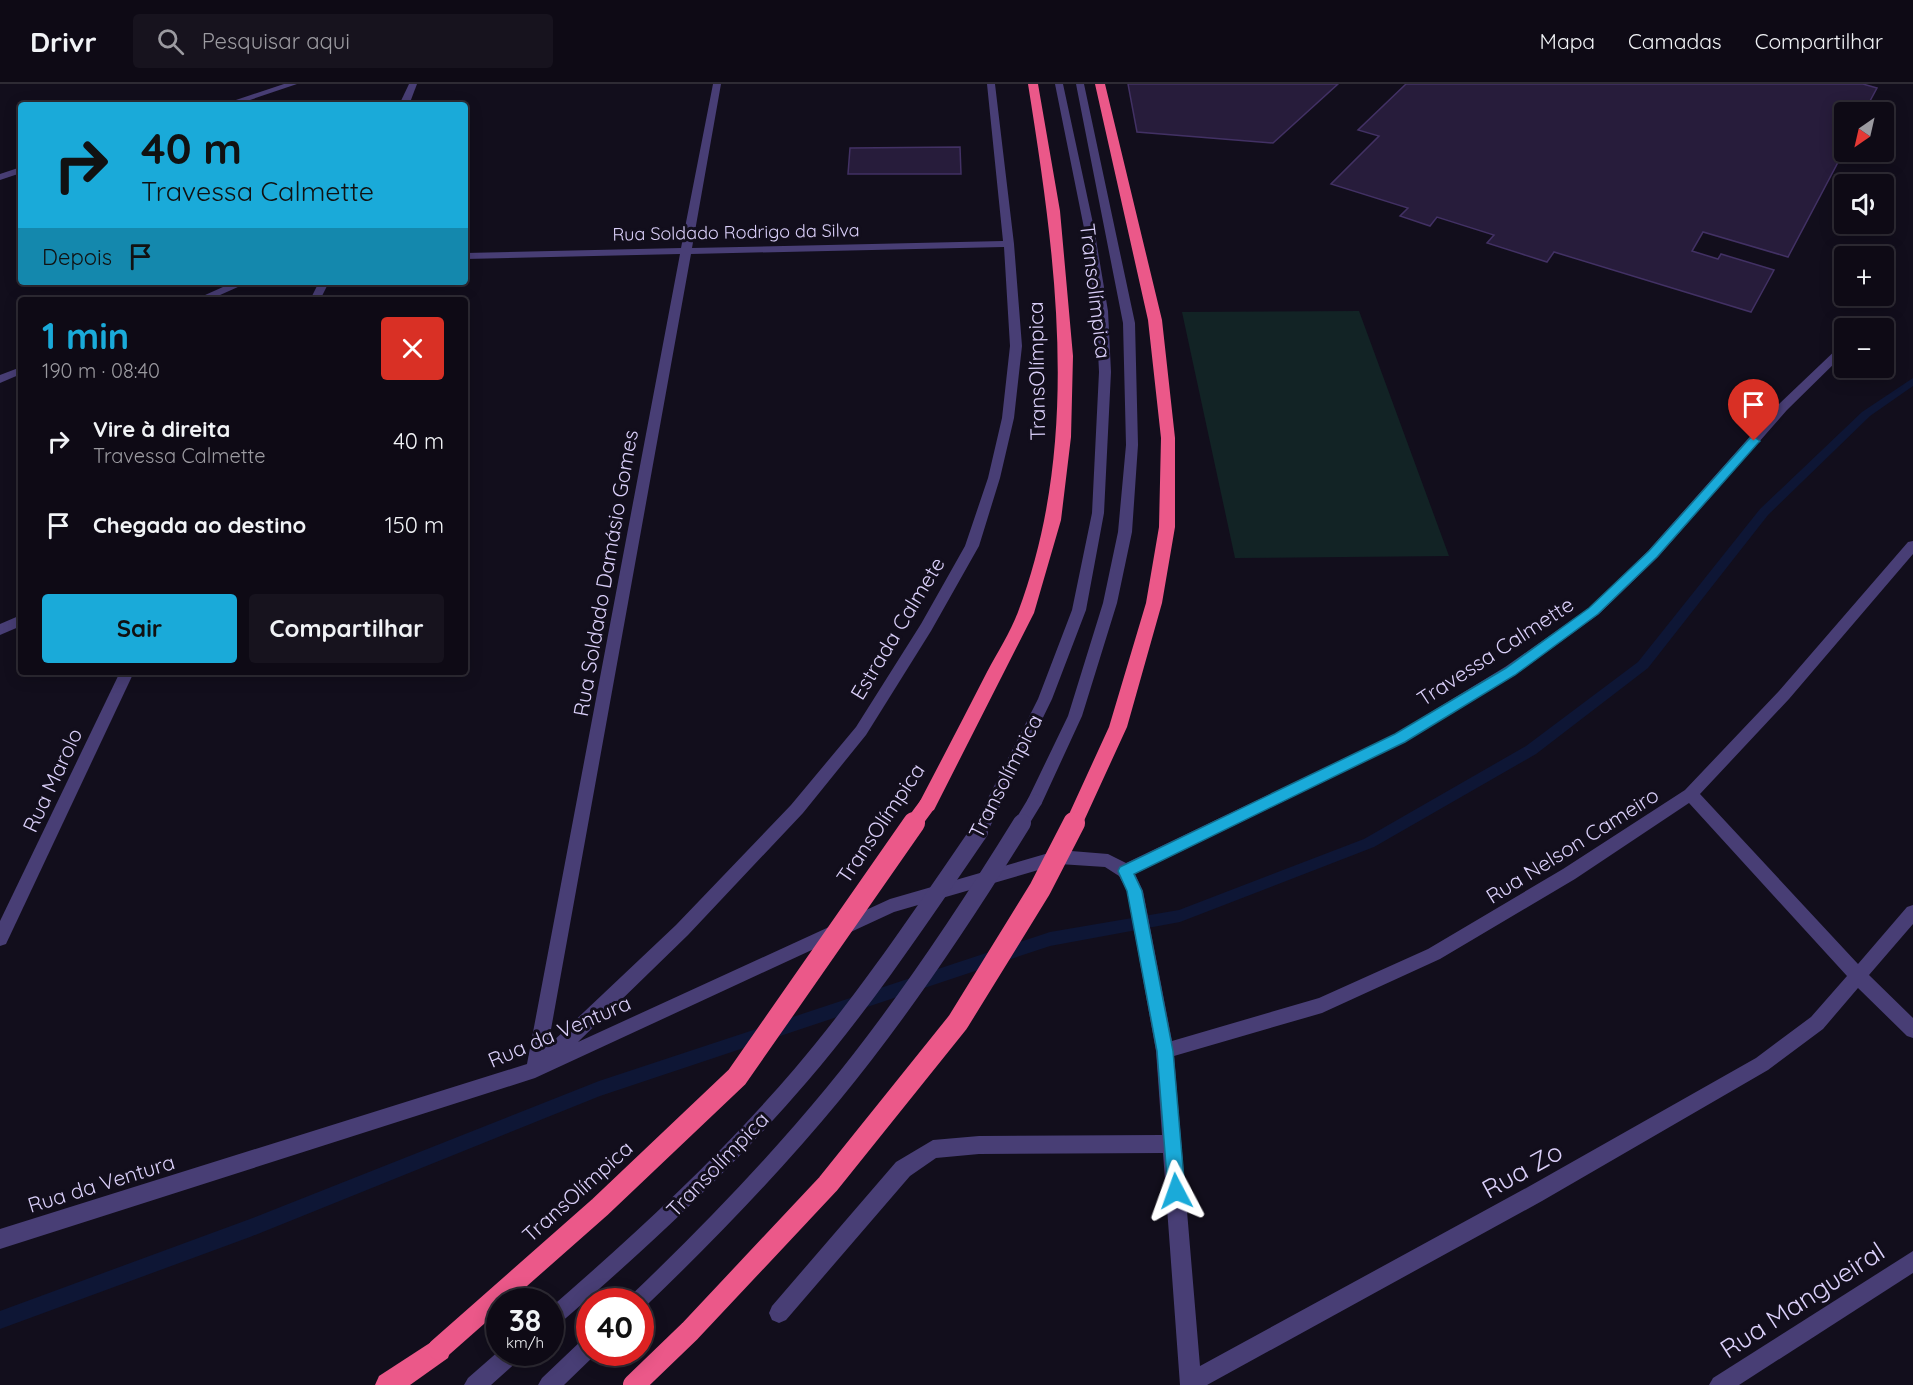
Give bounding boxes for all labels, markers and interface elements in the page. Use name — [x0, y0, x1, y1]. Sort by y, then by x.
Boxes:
search box — [133, 14, 553, 68]
text: Drivr — [30, 24, 97, 59]
icon: search — [154, 25, 187, 58]
text: Pesquisar aqui — [202, 27, 350, 55]
text: Mapa — [1540, 28, 1595, 54]
text: Camadas — [1628, 28, 1722, 54]
text: Compartilhar — [1755, 28, 1883, 54]
north arrow — [1834, 102, 1894, 162]
map controls — [1834, 102, 1894, 378]
text: 40 m — [141, 122, 242, 175]
icon: right — [42, 126, 120, 204]
text: Travessa Calmette — [141, 174, 374, 208]
button: sound — [1834, 174, 1894, 234]
street label: Rua Soldado Rodrigo da Silva — [612, 218, 860, 246]
street label: Transolímpica — [1075, 222, 1117, 360]
icon: arrive — [124, 240, 157, 273]
text: Depois — [42, 243, 112, 271]
button: + — [1834, 246, 1894, 306]
street label: TransOlímpica — [1022, 301, 1050, 441]
text: 1 min — [42, 313, 129, 358]
button: close — [381, 317, 444, 380]
button: − — [1834, 318, 1894, 378]
text: 190 m · 08:40 — [42, 358, 160, 383]
pin — [1728, 379, 1779, 441]
icon: arrive — [1737, 388, 1770, 421]
text: Vire à direita — [93, 415, 230, 443]
icon: right — [42, 425, 75, 458]
text: 40 m — [393, 427, 444, 455]
street label: Rua Soldado Damásio Gomes — [567, 428, 643, 718]
text: Travessa Calmette — [93, 443, 266, 468]
icon: arrive — [42, 509, 75, 542]
text: Chegada ao destino — [93, 511, 306, 539]
text: 150 m — [385, 511, 444, 539]
street label: Estrada Calmete — [844, 552, 950, 704]
street label: Travessa Calmette — [1412, 591, 1578, 711]
button: Sair — [42, 594, 237, 663]
button: Compartilhar — [249, 594, 444, 663]
street label: Transolímpica — [963, 710, 1047, 842]
street label: Rua Marolo — [17, 724, 87, 836]
street label: TransOlímpica — [830, 758, 930, 888]
street label: Rua Nelson Cameiro — [1481, 781, 1663, 909]
street label: Rua da Ventura — [484, 989, 634, 1073]
street label: Transolímpica — [660, 1106, 774, 1222]
street label: Rua Zo — [1476, 1134, 1568, 1206]
street label: TransOlímpica — [517, 1135, 637, 1247]
street label: Rua da Ventura — [24, 1148, 178, 1218]
position arrow — [1144, 1159, 1208, 1223]
street label: Rua Mangueiral — [1714, 1235, 1890, 1365]
speed limit sign: 40 — [576, 1288, 654, 1366]
text: 38 — [509, 1301, 541, 1339]
text: km/h — [506, 1333, 544, 1352]

